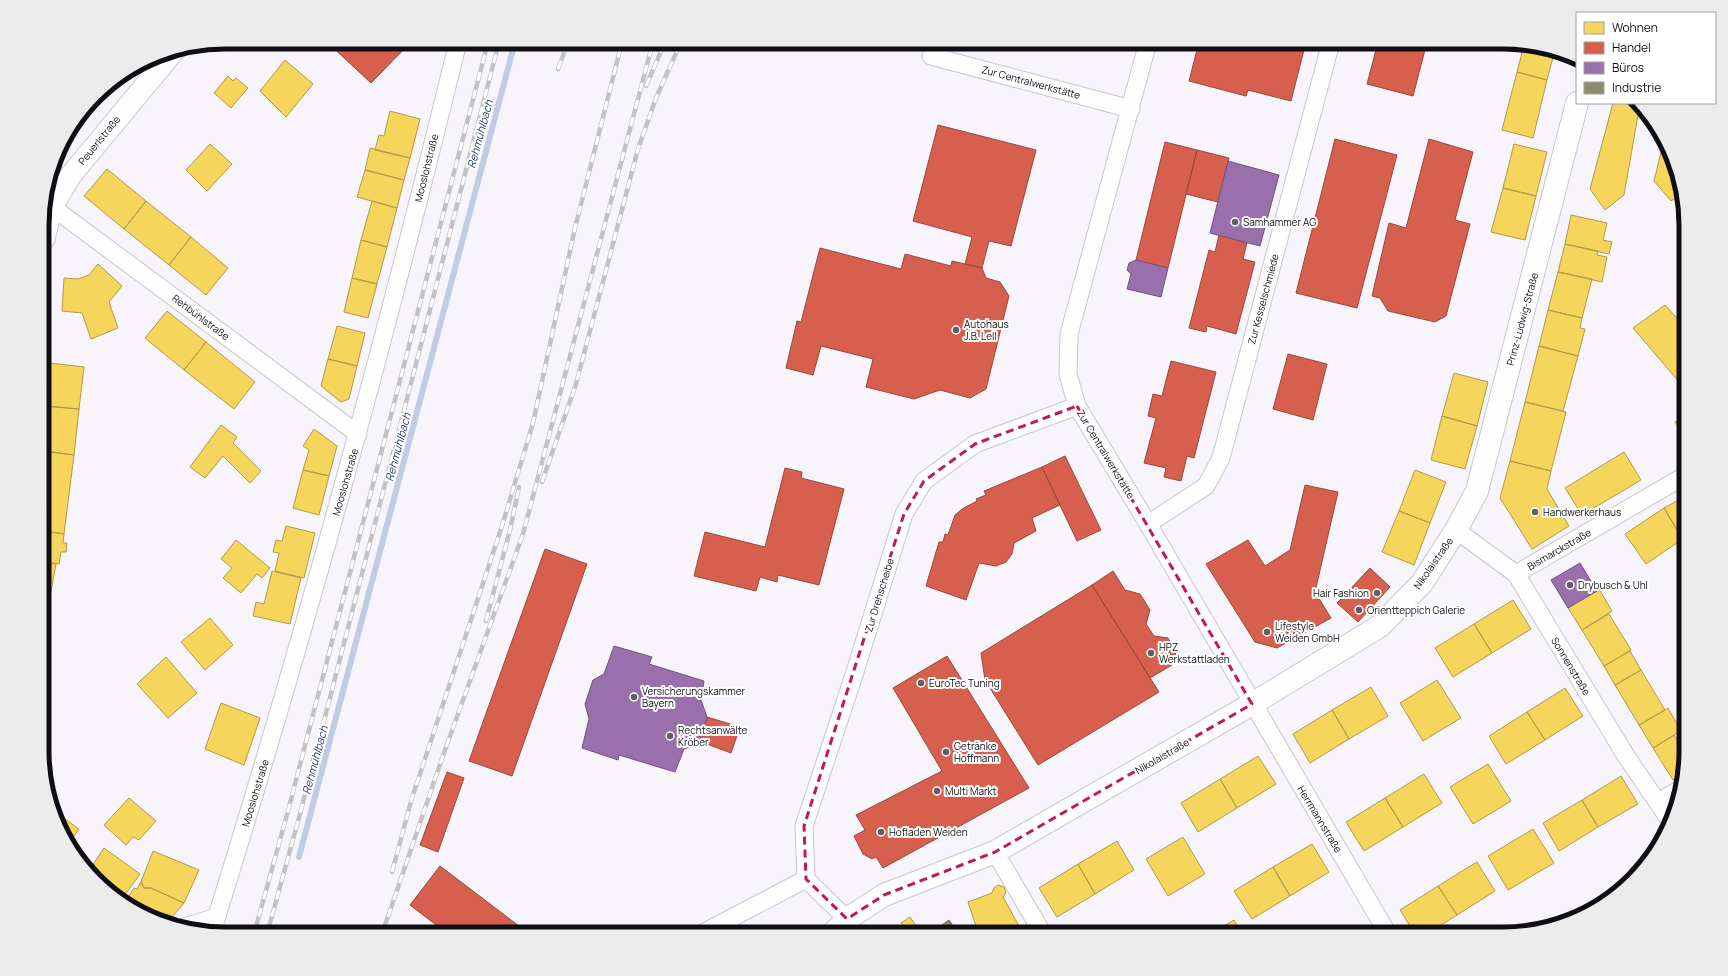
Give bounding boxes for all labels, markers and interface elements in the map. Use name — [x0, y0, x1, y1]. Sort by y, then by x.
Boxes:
legend — [1576, 12, 1716, 104]
text: Wohnen — [1612, 19, 1658, 36]
text: Handel — [1612, 39, 1651, 56]
text: Büros — [1612, 59, 1644, 76]
street label: Zur Centralwerkstätte — [980, 62, 1082, 102]
text: Industrie — [1612, 79, 1661, 96]
water label: Rehmühlbach — [463, 98, 496, 170]
street label: Peuerlstraße — [75, 112, 123, 168]
street label: Mooslohstraße — [411, 132, 441, 203]
place label: Samhammer AG — [1243, 215, 1316, 229]
marker: Samhammer AG — [1230, 217, 1240, 227]
street label: Zur Kesselschmiede — [1244, 252, 1282, 346]
street label: Prinz-Ludwig-Straße — [1503, 271, 1541, 367]
street label: Rehbühlstraße — [170, 291, 233, 343]
place label: Autohaus J.B. Lell — [964, 317, 1009, 343]
marker: Autohaus J.B. Lell — [951, 325, 961, 335]
street label: Zur Centralwerkstätte — [1074, 407, 1138, 501]
water label: Rehmühlbach — [381, 411, 414, 483]
street label: Mooslohstraße — [329, 446, 361, 517]
place label: Handwerkerhaus — [1543, 505, 1621, 519]
marker: Handwerkerhaus — [1530, 507, 1540, 517]
street label: Bismarckstraße — [1524, 525, 1594, 573]
street label: Nikolaistraße — [1410, 534, 1456, 592]
street label: Zur Drehscheibe — [861, 556, 897, 634]
place label: Drybusch & Uhl — [1578, 578, 1648, 592]
marker: Drybusch & Uhl — [1565, 580, 1575, 590]
place label: Hair Fashion — [1313, 586, 1369, 600]
marker: Hair Fashion — [1372, 588, 1382, 598]
place label: Orientteppich Galerie — [1367, 603, 1465, 617]
marker: Orientteppich Galerie — [1354, 605, 1364, 615]
place label: Lifestyle Weiden GmbH — [1275, 619, 1340, 645]
marker: Lifestyle Weiden GmbH — [1262, 627, 1272, 637]
street label: Sonnenstraße — [1548, 634, 1594, 698]
place label: HPZ Werkstattladen — [1159, 640, 1230, 666]
marker: HPZ Werkstattladen — [1146, 648, 1156, 658]
place label: EuroTec Tuning — [929, 676, 1000, 690]
marker: EuroTec Tuning — [916, 678, 926, 688]
place label: Versicherungskammer Bayern — [642, 684, 746, 710]
marker: Versicherungskammer Bayern — [629, 692, 639, 702]
place label: Rechtsanwälte Kröber — [678, 723, 747, 749]
water label: Rehmühlbach — [298, 724, 331, 796]
marker: Rechtsanwälte Kröber — [665, 731, 675, 741]
street label: Nikolaistraße — [1132, 735, 1192, 777]
place label: Getränke Hoffmann — [954, 739, 999, 765]
marker: Getränke Hoffmann — [941, 747, 951, 757]
street label: Mooslohstraße — [238, 757, 272, 828]
street label: Herrmannstraße — [1294, 783, 1346, 855]
place label: Multi Markt — [945, 784, 997, 798]
marker: Multi Markt — [932, 786, 942, 796]
place label: Hofladen Weiden — [889, 825, 968, 839]
marker: Hofladen Weiden — [876, 827, 886, 837]

